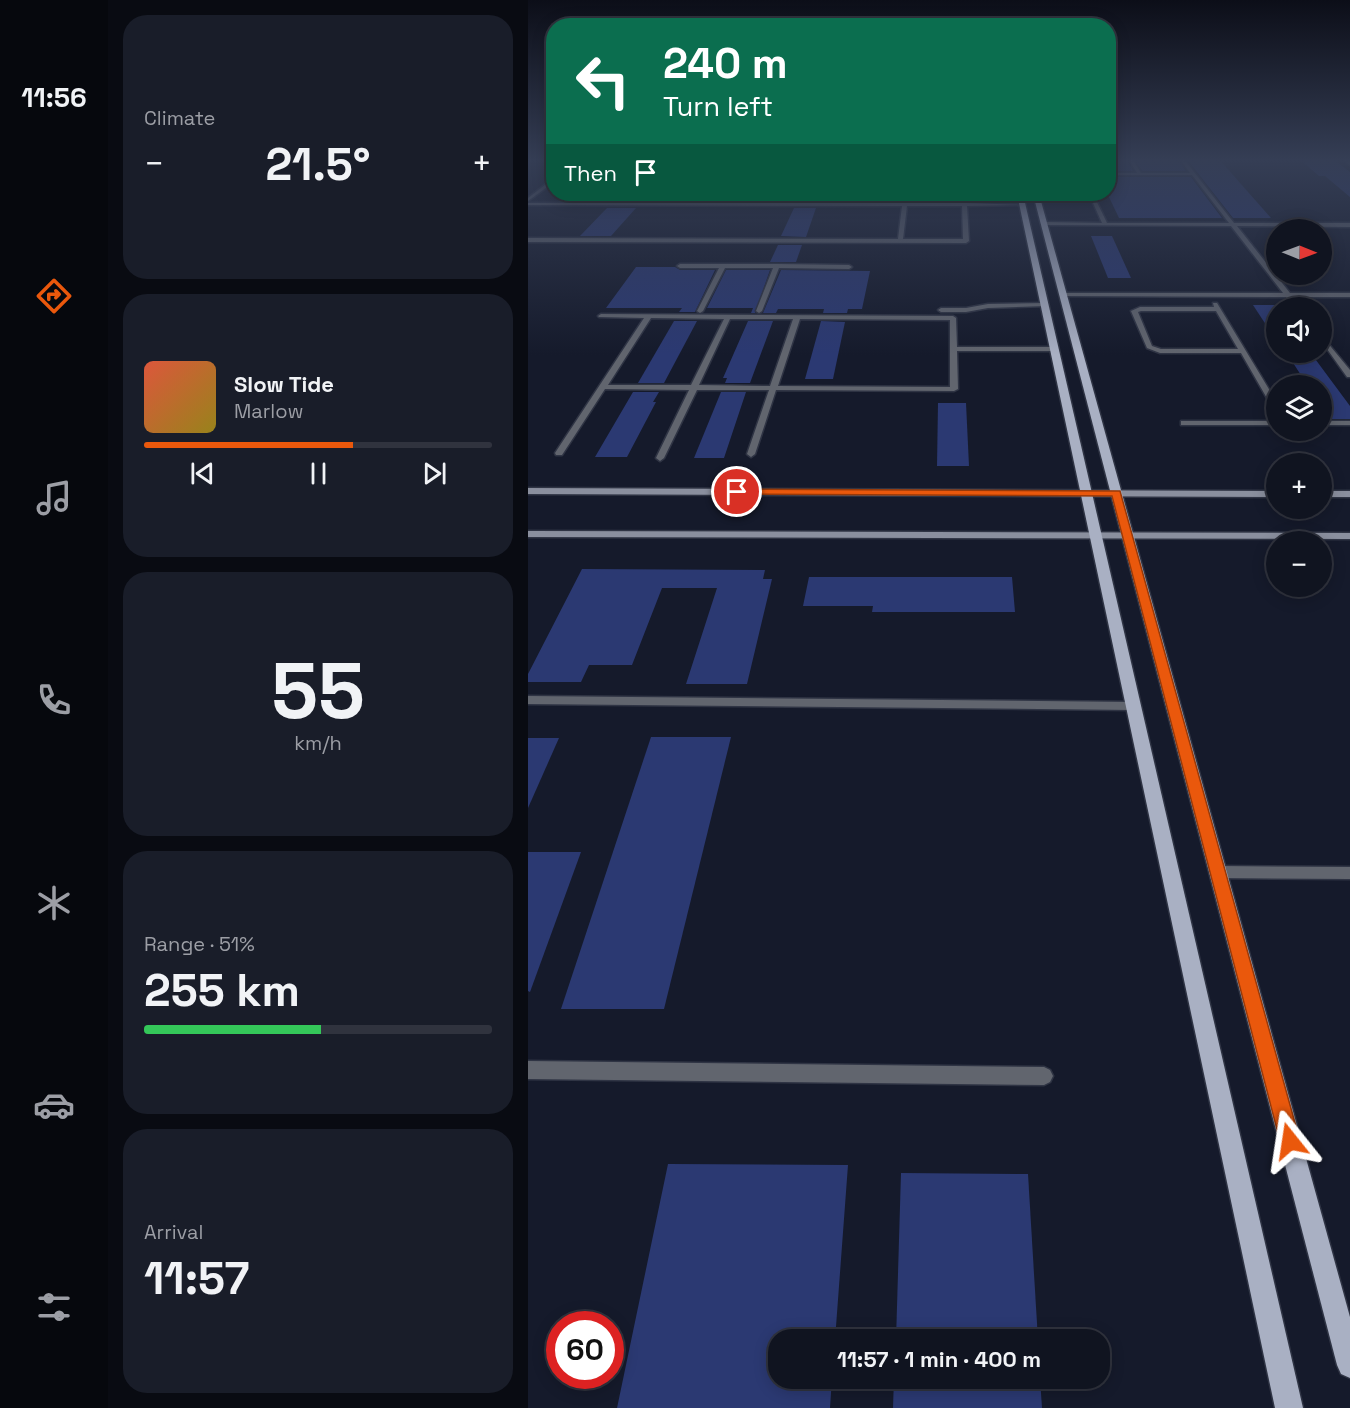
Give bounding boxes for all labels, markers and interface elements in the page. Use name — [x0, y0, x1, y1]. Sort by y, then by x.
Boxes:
text: 240 m — [663, 37, 788, 90]
icon: left — [564, 42, 642, 120]
text: 11:56 — [21, 80, 87, 115]
text: Turn left — [663, 89, 773, 124]
text: Climate — [144, 105, 215, 131]
text: 21.5° — [265, 136, 371, 193]
text: − — [144, 143, 164, 185]
text: + — [472, 143, 492, 185]
icon: arrive — [629, 156, 662, 189]
text: Then — [564, 159, 617, 187]
north arrow — [1266, 219, 1332, 285]
map controls — [1266, 219, 1332, 597]
icon: directions — [33, 275, 75, 317]
button: sound — [1266, 297, 1332, 363]
text: Slow Tide — [234, 370, 334, 398]
button: layers — [1266, 375, 1332, 441]
text: Marlow — [234, 398, 303, 424]
button: + — [1266, 453, 1332, 519]
icon: previous — [186, 457, 219, 490]
icon: pause — [302, 457, 335, 490]
icon: next — [418, 457, 451, 490]
pin — [711, 466, 762, 517]
icon: arrive — [720, 475, 753, 508]
icon: music — [33, 477, 75, 519]
button: − — [1266, 531, 1332, 597]
text: 55 — [271, 641, 365, 741]
icon: phone — [33, 679, 75, 721]
text: km/h — [294, 730, 342, 756]
icon: climate — [33, 882, 75, 924]
text: Range · 51% — [144, 931, 255, 957]
text: 255 km — [144, 962, 300, 1019]
icon: car — [33, 1084, 75, 1126]
position arrow — [1258, 1109, 1322, 1173]
text: Arrival — [144, 1219, 203, 1245]
text: 11:57 — [144, 1250, 249, 1307]
icon: filters — [33, 1286, 75, 1328]
speed limit sign: 60 — [546, 1311, 624, 1389]
text: 11:57 · 1 min · 400 m — [837, 1345, 1041, 1373]

